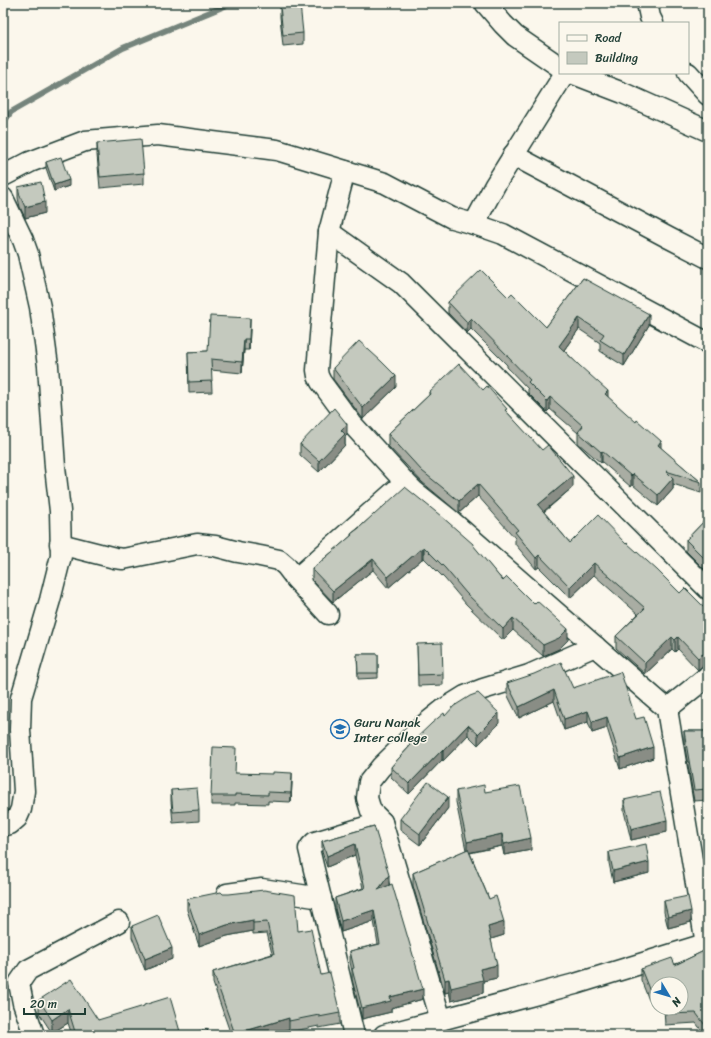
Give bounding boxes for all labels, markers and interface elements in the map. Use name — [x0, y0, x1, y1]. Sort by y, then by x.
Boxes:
legend — [559, 22, 689, 74]
text: Road — [595, 27, 622, 49]
text: Building — [595, 47, 638, 69]
place label: Guru Nanak Inter college — [353, 711, 428, 749]
school or university icon: Guru Nanak Inter college — [329, 718, 351, 740]
north arrow — [649, 976, 689, 1016]
scale bar — [24, 990, 85, 1016]
text: N — [666, 992, 687, 1011]
text: 20 m — [30, 993, 57, 1015]

